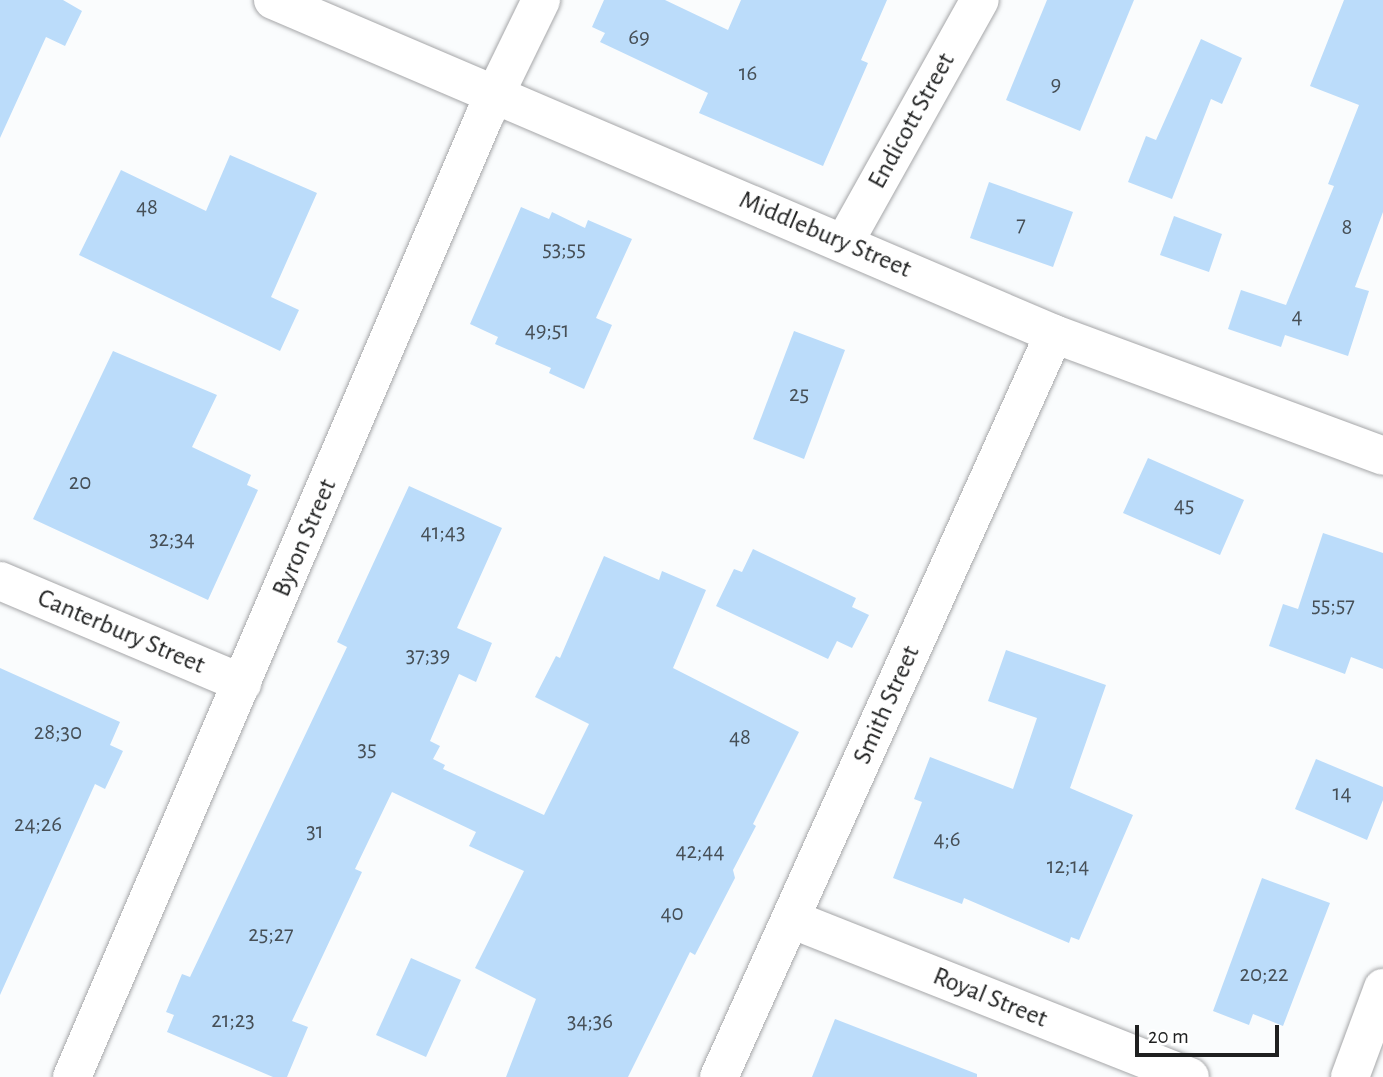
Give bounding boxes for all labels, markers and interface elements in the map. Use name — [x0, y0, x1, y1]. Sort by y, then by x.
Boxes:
house number: 69 — [628, 24, 650, 52]
street label: Endicott Street — [862, 48, 962, 194]
house number: 16 — [739, 60, 757, 88]
house number: 9 — [1051, 71, 1061, 99]
street label: Middlebury Street — [734, 185, 916, 285]
house number: 48 — [136, 194, 158, 222]
house number: 7 — [1016, 211, 1026, 239]
house number: 8 — [1342, 214, 1352, 242]
house number: 53;55 — [542, 236, 586, 264]
house number: 4 — [1291, 303, 1303, 331]
house number: 49;51 — [525, 317, 569, 345]
house number: 25 — [789, 381, 809, 409]
house number: 20 — [69, 469, 91, 497]
street label: Byron Street — [266, 474, 344, 602]
house number: 45 — [1174, 492, 1194, 520]
house number: 41;43 — [421, 519, 465, 547]
house number: 32;34 — [149, 526, 195, 554]
street label: Canterbury Street — [33, 583, 209, 681]
house number: 55;57 — [1311, 592, 1355, 620]
street label: Smith Street — [847, 641, 927, 769]
house number: 37;39 — [406, 642, 450, 670]
house number: 28;30 — [34, 719, 82, 747]
house number: 48 — [729, 724, 751, 752]
house number: 35 — [357, 736, 377, 764]
house number: 14 — [1333, 780, 1351, 808]
house number: 24;26 — [14, 811, 62, 839]
house number: 31 — [306, 818, 324, 846]
house number: 4;6 — [933, 826, 961, 854]
house number: 42;44 — [676, 838, 724, 866]
house number: 12;14 — [1047, 853, 1089, 881]
house number: 40 — [660, 900, 684, 928]
house number: 25;27 — [248, 921, 294, 949]
street label: Royal Street — [928, 961, 1052, 1035]
house number: 20;22 — [1240, 961, 1288, 989]
house number: 21;23 — [211, 1007, 255, 1035]
house number: 34;36 — [567, 1008, 613, 1036]
scale bar — [1138, 1010, 1282, 1054]
text: 20 m — [1148, 1026, 1189, 1047]

